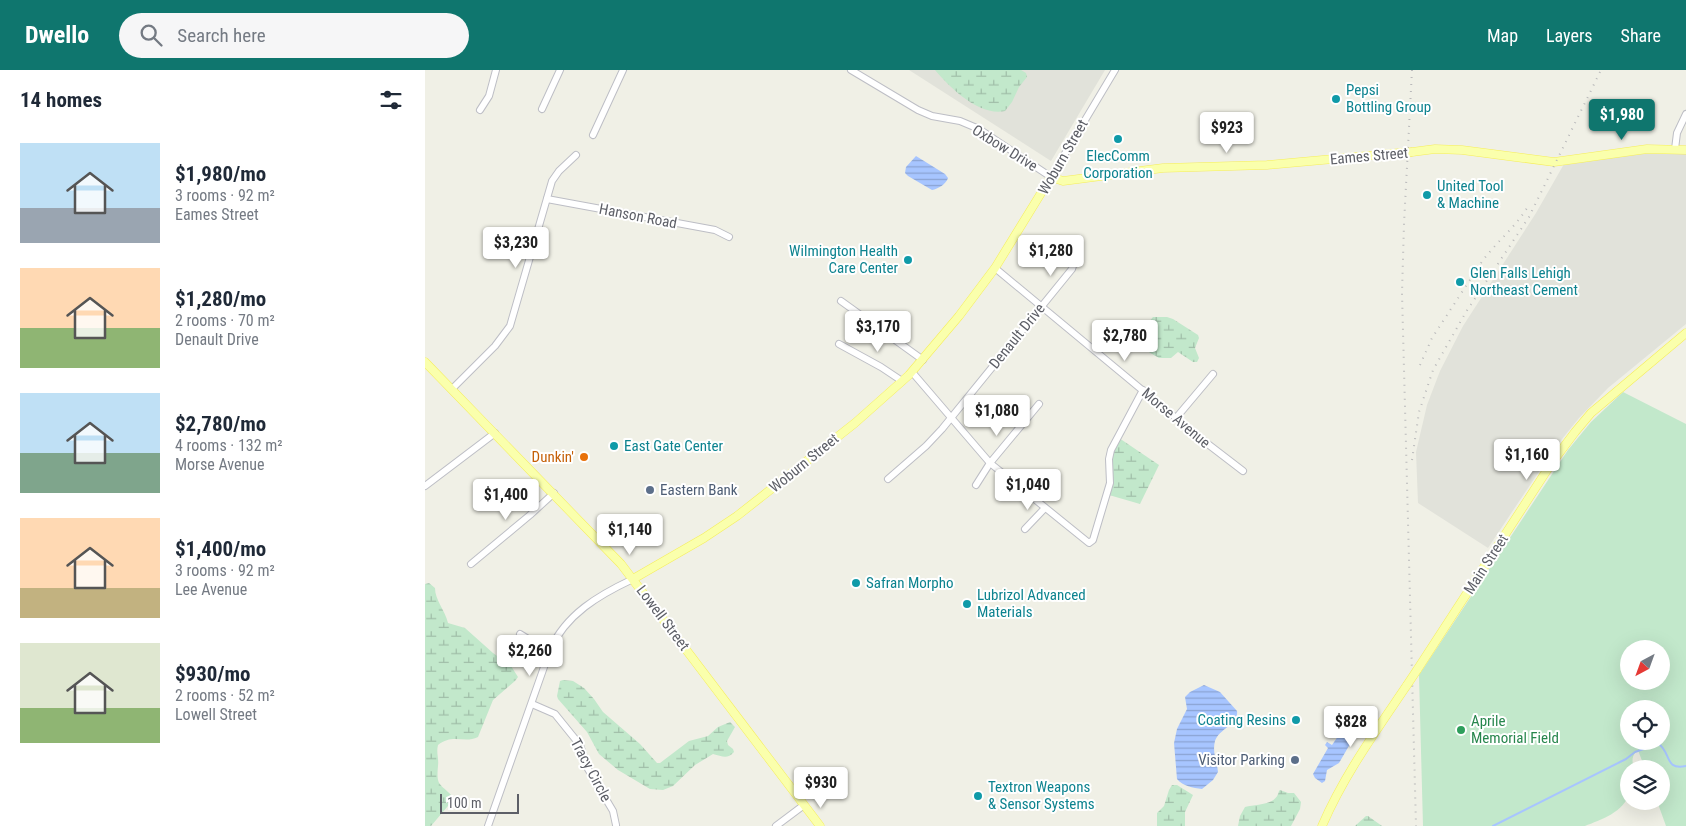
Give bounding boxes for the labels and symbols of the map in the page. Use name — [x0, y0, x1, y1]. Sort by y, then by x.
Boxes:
place label: Pepsi Bottling Group — [1346, 81, 1431, 116]
marker: Pepsi Bottling Group — [1330, 93, 1342, 105]
pin: $1,980 — [1581, 98, 1663, 141]
pin: $923 — [1197, 112, 1257, 154]
street label: Woburn Street — [1034, 116, 1092, 198]
street label: Oxbow Drive — [969, 121, 1041, 175]
marker: ElecComm Corporation — [1112, 133, 1124, 145]
street label: Eames Street — [1329, 144, 1409, 168]
place label: ElecComm Corporation — [1083, 147, 1153, 182]
place label: United Tool & Machine — [1437, 177, 1504, 212]
marker: United Tool & Machine — [1421, 189, 1433, 201]
street label: Hanson Road — [598, 200, 678, 232]
pin: $3,230 — [475, 226, 557, 269]
pin: $1,280 — [1010, 234, 1092, 277]
place label: Wilmington Health Care Center — [789, 242, 898, 277]
marker: Wilmington Health Care Center — [902, 254, 914, 266]
place label: Glen Falls Lehigh Northeast Cement — [1470, 264, 1578, 299]
marker: Glen Falls Lehigh Northeast Cement — [1454, 276, 1466, 288]
street label: Denault Drive — [985, 300, 1049, 372]
pin: $3,170 — [837, 310, 919, 353]
pin: $2,780 — [1084, 320, 1166, 362]
street label: Morse Avenue — [1138, 384, 1214, 452]
pin: $1,080 — [956, 394, 1038, 437]
street label: Woburn Street — [766, 430, 842, 496]
place label: East Gate Center — [624, 437, 724, 455]
pin: $1,160 — [1486, 438, 1568, 481]
marker: East Gate Center — [608, 440, 620, 452]
place label: Dunkin' — [532, 448, 574, 466]
marker: Dunkin' — [578, 451, 590, 463]
pin: $1,040 — [987, 468, 1069, 511]
pin: $1,400 — [465, 478, 547, 521]
place label: Eastern Bank — [660, 481, 738, 499]
marker: Eastern Bank — [644, 484, 656, 496]
pin: $1,140 — [589, 514, 671, 556]
street label: Main Street — [1460, 531, 1512, 597]
place label: Safran Morpho — [866, 574, 953, 592]
marker: Safran Morpho — [850, 577, 862, 589]
street label: Lowell Street — [633, 582, 693, 654]
place label: Lubrizol Advanced Materials — [977, 586, 1086, 621]
marker: Lubrizol Advanced Materials — [961, 598, 973, 610]
pin: $2,260 — [489, 634, 571, 677]
north arrow — [1620, 640, 1670, 690]
pin: $828 — [1321, 706, 1381, 748]
place label: Coating Resins — [1197, 711, 1286, 729]
place label: Aprile Memorial Field — [1471, 712, 1559, 747]
marker: Coating Resins — [1290, 714, 1302, 726]
marker: Aprile Memorial Field — [1455, 724, 1467, 736]
street label: Tracy Circle — [567, 735, 615, 805]
place label: Visitor Parking — [1198, 751, 1285, 769]
marker: Visitor Parking — [1289, 754, 1301, 766]
pin: $930 — [791, 766, 851, 809]
place label: Textron Weapons & Sensor Systems — [988, 778, 1095, 813]
marker: Textron Weapons & Sensor Systems — [972, 790, 984, 802]
scale bar — [440, 791, 519, 814]

